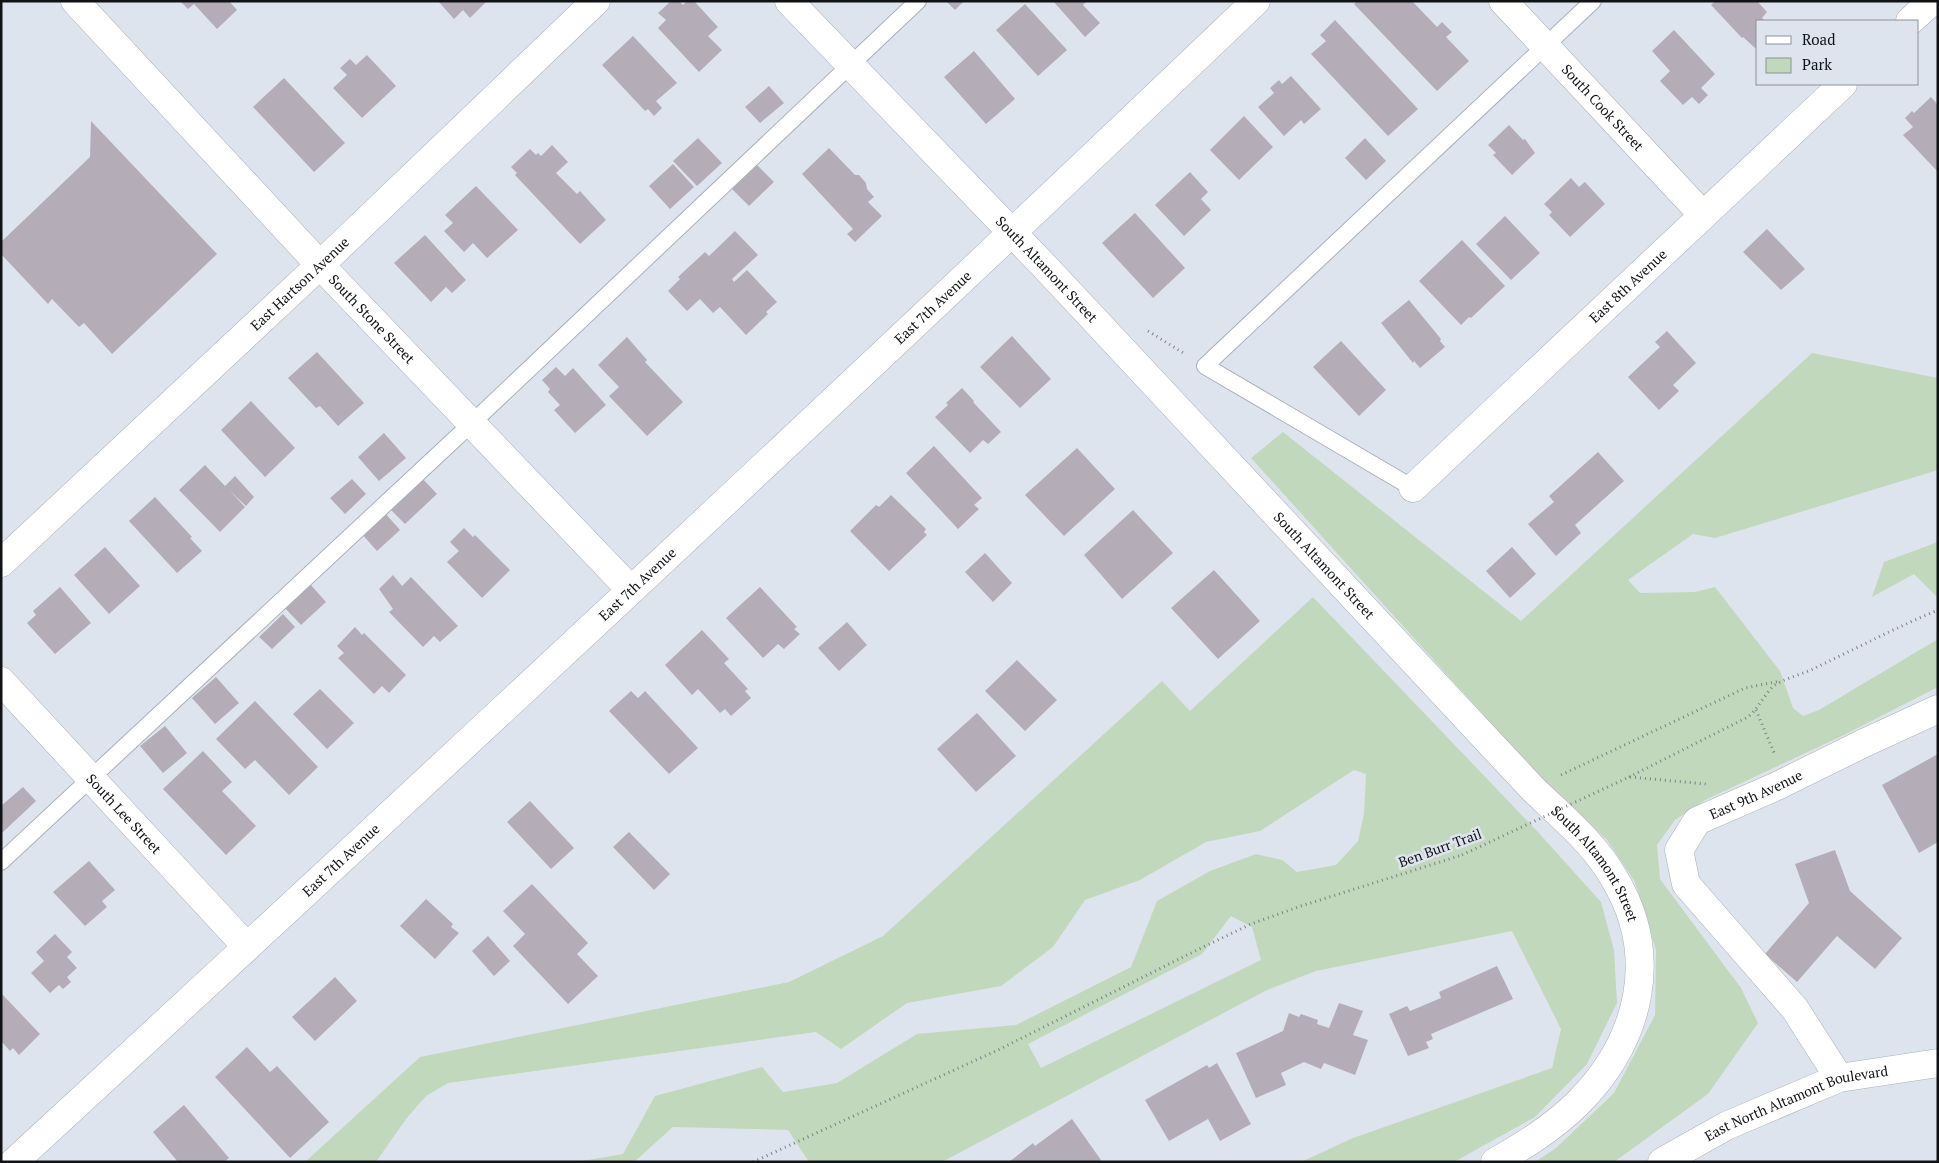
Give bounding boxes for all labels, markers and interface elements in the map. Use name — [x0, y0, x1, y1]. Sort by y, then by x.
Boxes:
legend — [1756, 20, 1919, 85]
text: Road — [1802, 29, 1835, 49]
text: Park — [1802, 54, 1832, 74]
street label: South Cook Street — [1558, 60, 1649, 155]
street label: South Altamont Street — [992, 212, 1103, 327]
street label: East Hartson Avenue — [246, 232, 353, 334]
street label: East 8th Avenue — [1585, 245, 1671, 327]
street label: East 7th Avenue — [890, 266, 975, 348]
street label: South Stone Street — [325, 270, 420, 368]
street label: South Altamont Street — [1270, 508, 1380, 624]
street label: East 7th Avenue — [594, 543, 680, 625]
street label: East 9th Avenue — [1706, 765, 1805, 823]
street label: South Lee Street — [82, 769, 167, 858]
street label: South Altamont Street — [1547, 801, 1643, 925]
street label: East 7th Avenue — [298, 819, 383, 900]
street label: Ben Burr Trail — [1396, 824, 1484, 871]
street label: East North Altamont Boulevard — [1701, 1061, 1890, 1145]

